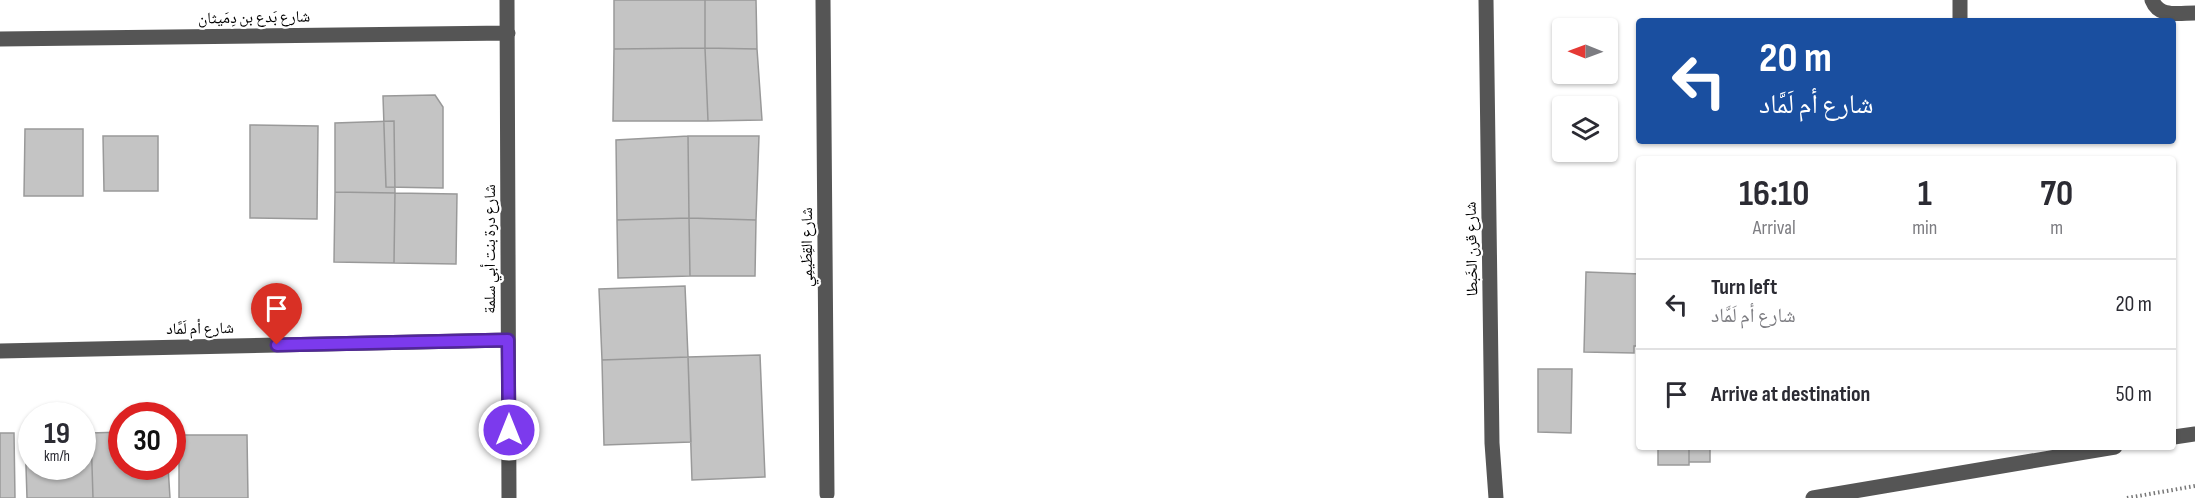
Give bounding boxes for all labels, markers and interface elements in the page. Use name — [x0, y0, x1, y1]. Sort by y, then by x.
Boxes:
street label: شارع بَدع بن دِمَيثان — [198, 8, 310, 28]
north arrow — [1552, 18, 1618, 84]
map controls — [1552, 18, 1618, 162]
text: 20 m — [1759, 33, 1832, 84]
icon: left — [1660, 42, 1738, 120]
text: شارع أم لَمَّاد — [1759, 89, 1873, 121]
button: layers — [1552, 96, 1618, 162]
text: 16:10 — [1739, 173, 1809, 216]
text: 1 — [1918, 173, 1932, 216]
text: 70 — [2040, 173, 2073, 216]
street label: شارع درة بنت أبي سلمة — [480, 184, 502, 314]
street label: شارع قرن الخَبطا — [1462, 201, 1482, 297]
street label: شارع القِطَيمِي — [798, 207, 819, 287]
text: Arrival — [1753, 216, 1796, 240]
text: min — [1912, 216, 1937, 240]
text: m — [2050, 216, 2063, 240]
text: Turn left — [1711, 274, 1777, 301]
pin — [251, 283, 302, 345]
icon: left — [1660, 288, 1693, 321]
text: 20 m — [2116, 291, 2152, 318]
icon: arrive — [260, 292, 293, 325]
text: شارع أم لَمَّاد — [1711, 304, 1796, 328]
street label: شارع أم لَمَّاد — [166, 318, 234, 339]
icon: arrive — [1660, 378, 1693, 411]
text: Arrive at destination — [1711, 381, 1870, 408]
text: 50 m — [2116, 381, 2152, 408]
position arrow — [477, 398, 541, 462]
speed limit sign: 30 — [108, 402, 186, 480]
text: 19 — [44, 416, 70, 452]
text: km/h — [44, 447, 70, 466]

